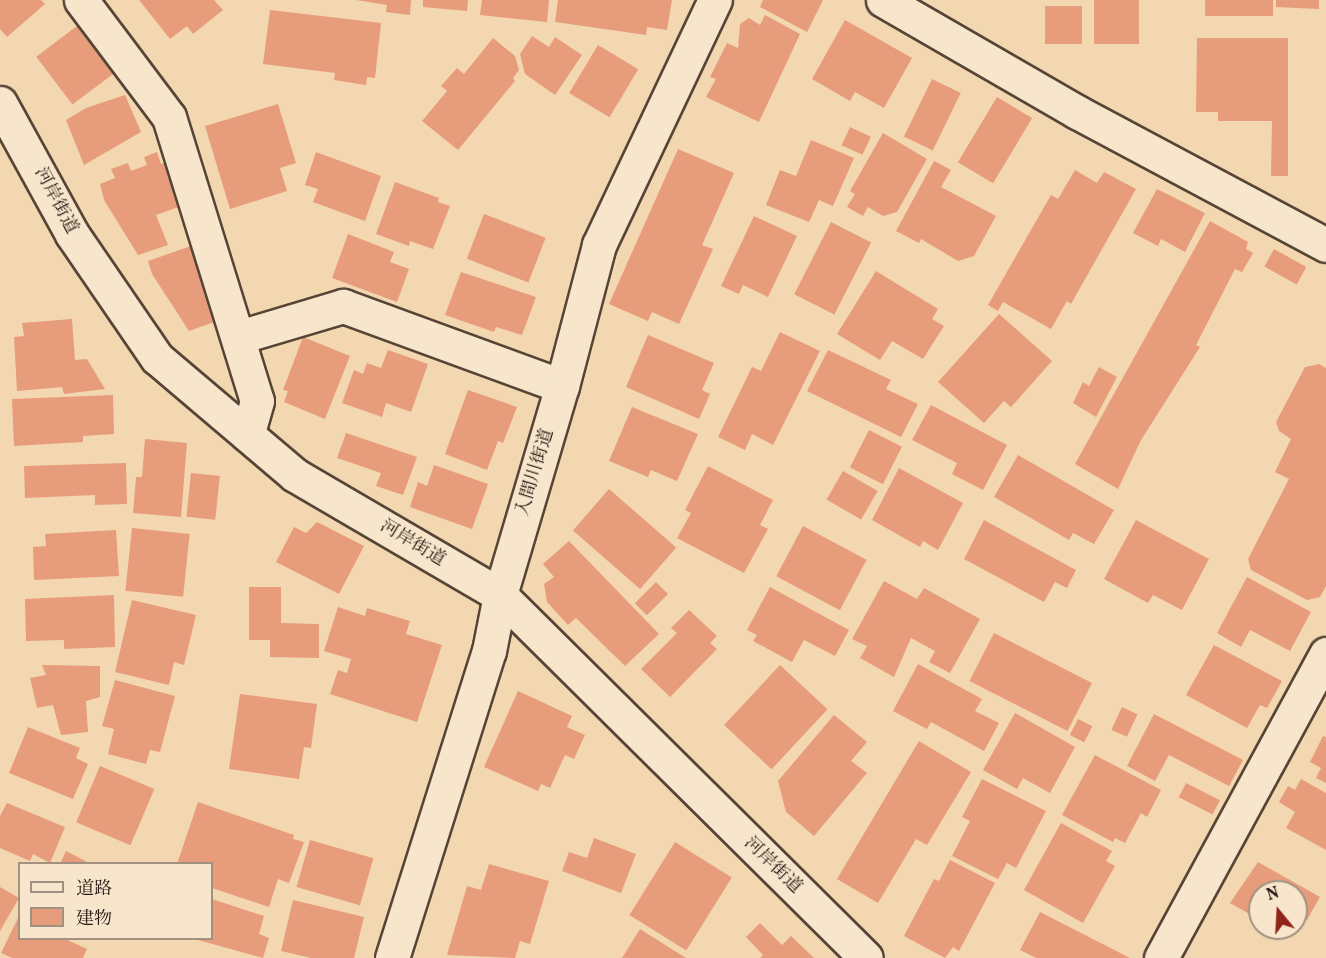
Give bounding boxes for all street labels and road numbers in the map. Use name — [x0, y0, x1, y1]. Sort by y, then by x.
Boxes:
street label: 河岸街道 — [29, 164, 81, 238]
street label: 入間川街道 — [513, 427, 559, 519]
street label: 河岸街道 — [376, 516, 448, 572]
street label: 河岸街道 — [739, 833, 805, 899]

